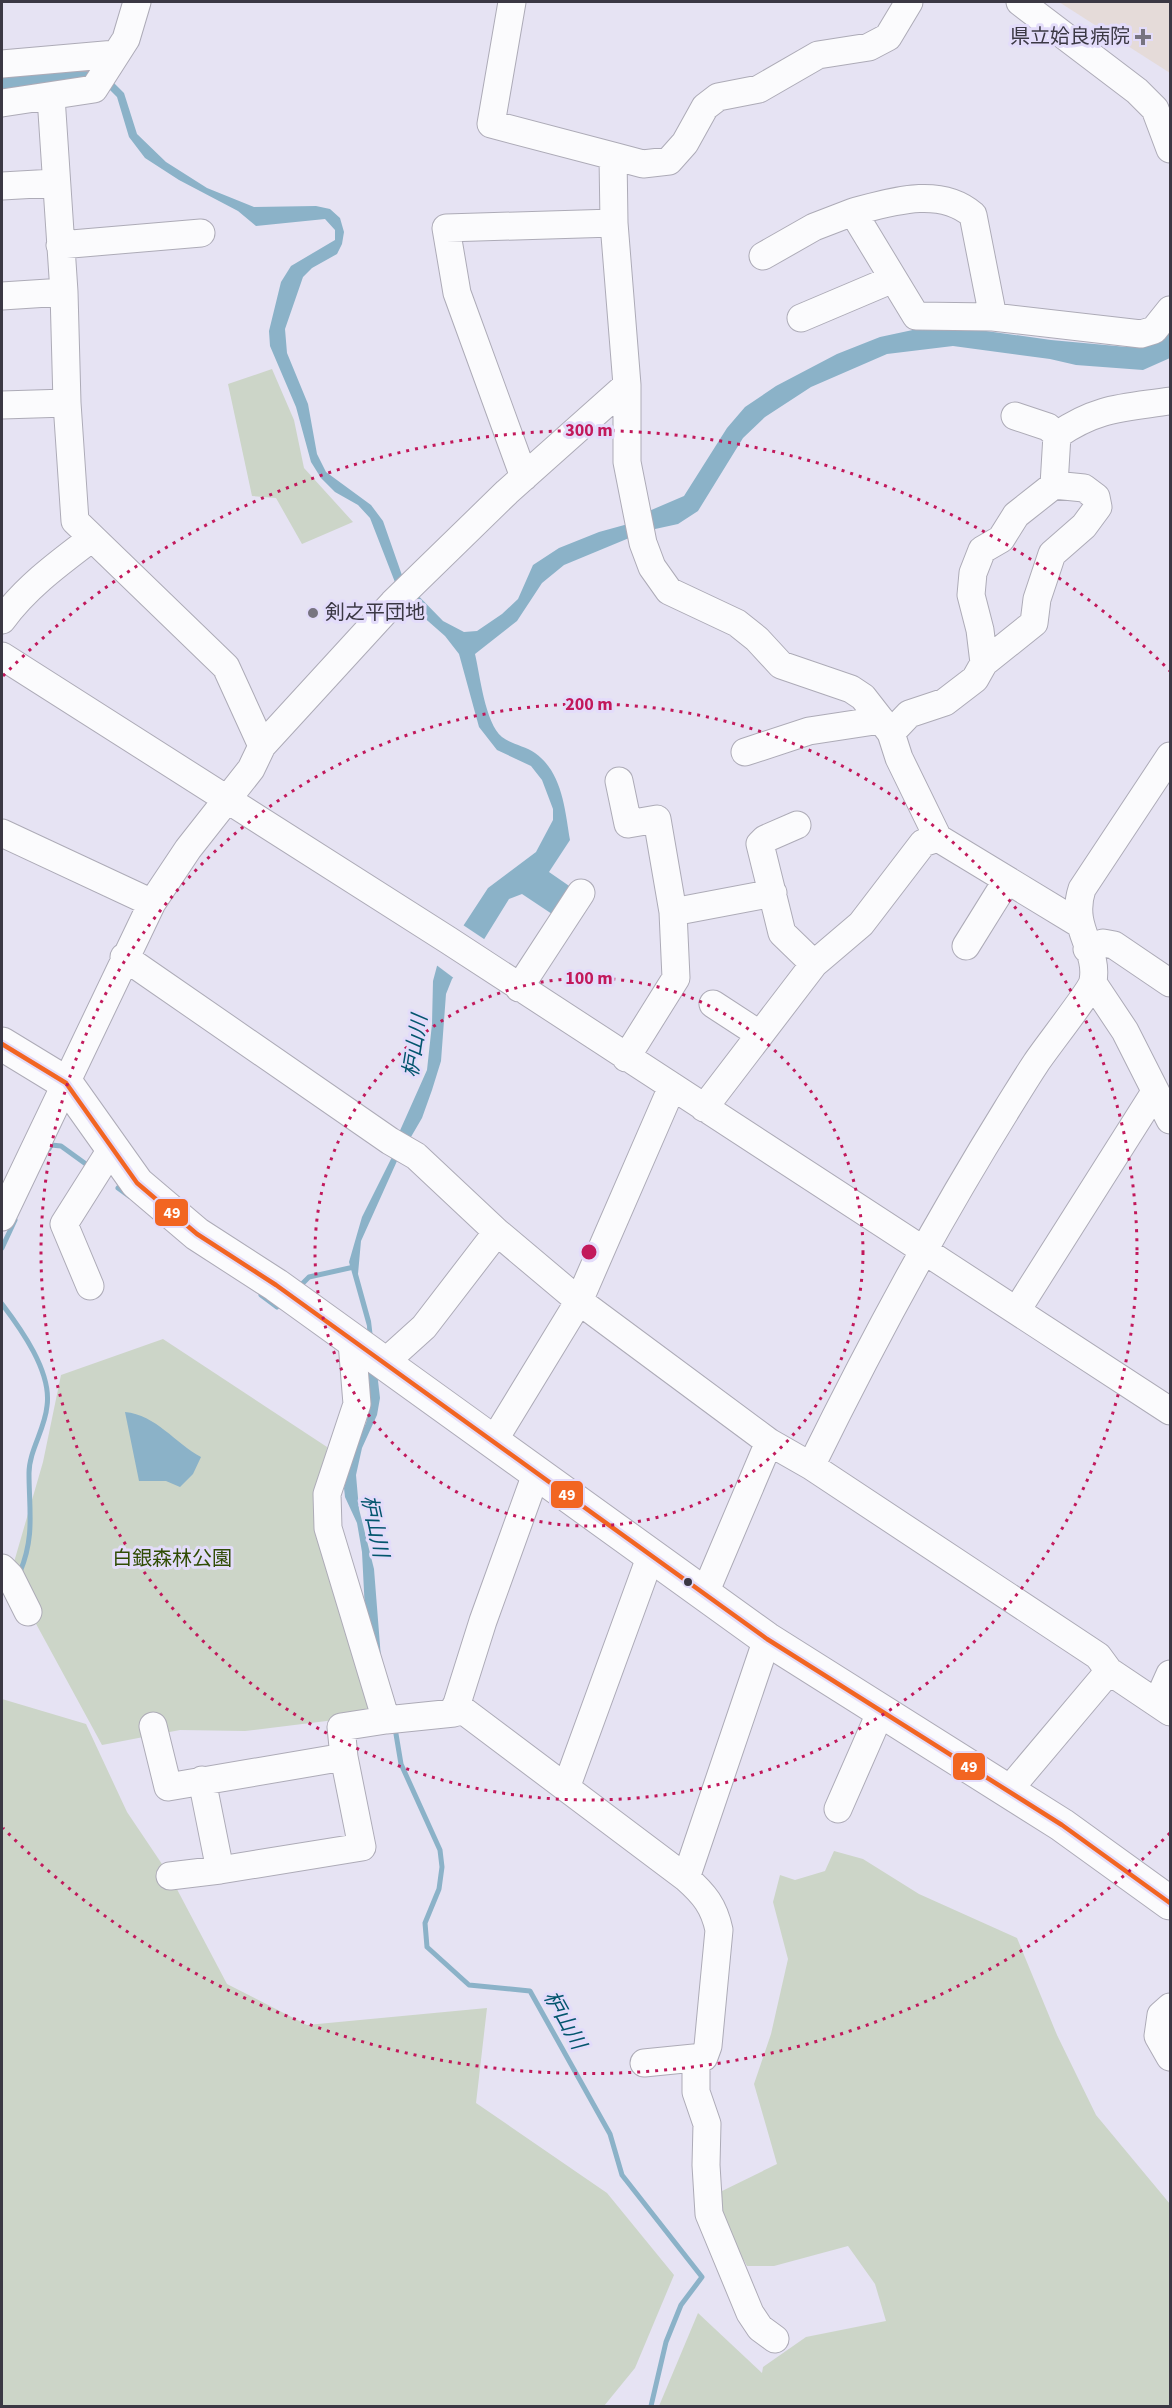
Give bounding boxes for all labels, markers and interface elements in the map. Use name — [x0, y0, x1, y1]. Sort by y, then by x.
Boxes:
place label: 県立姶良病院 — [1010, 23, 1130, 51]
marker: 県立姶良病院 — [1134, 28, 1152, 46]
text: 300 m — [565, 418, 613, 443]
place label: 剣之平団地 — [325, 599, 425, 627]
marker: 剣之平団地 — [306, 606, 320, 620]
text: 200 m — [565, 692, 613, 717]
text: 100 m — [565, 966, 613, 991]
water label: 枦山川 — [395, 1011, 435, 1079]
line badge: 49 — [154, 1198, 189, 1227]
text: 49 — [164, 1202, 180, 1224]
centre of rings — [579, 1242, 599, 1262]
line badge: 49 — [550, 1480, 584, 1509]
text: 49 — [559, 1484, 575, 1506]
water label: 枦山川 — [354, 1492, 397, 1562]
park label: 白銀森林公園 — [112, 1545, 232, 1573]
unlabelled marker — [682, 1576, 694, 1588]
line badge: 49 — [952, 1752, 986, 1781]
text: 49 — [961, 1756, 977, 1778]
water label: 枦山川 — [537, 1985, 594, 2057]

